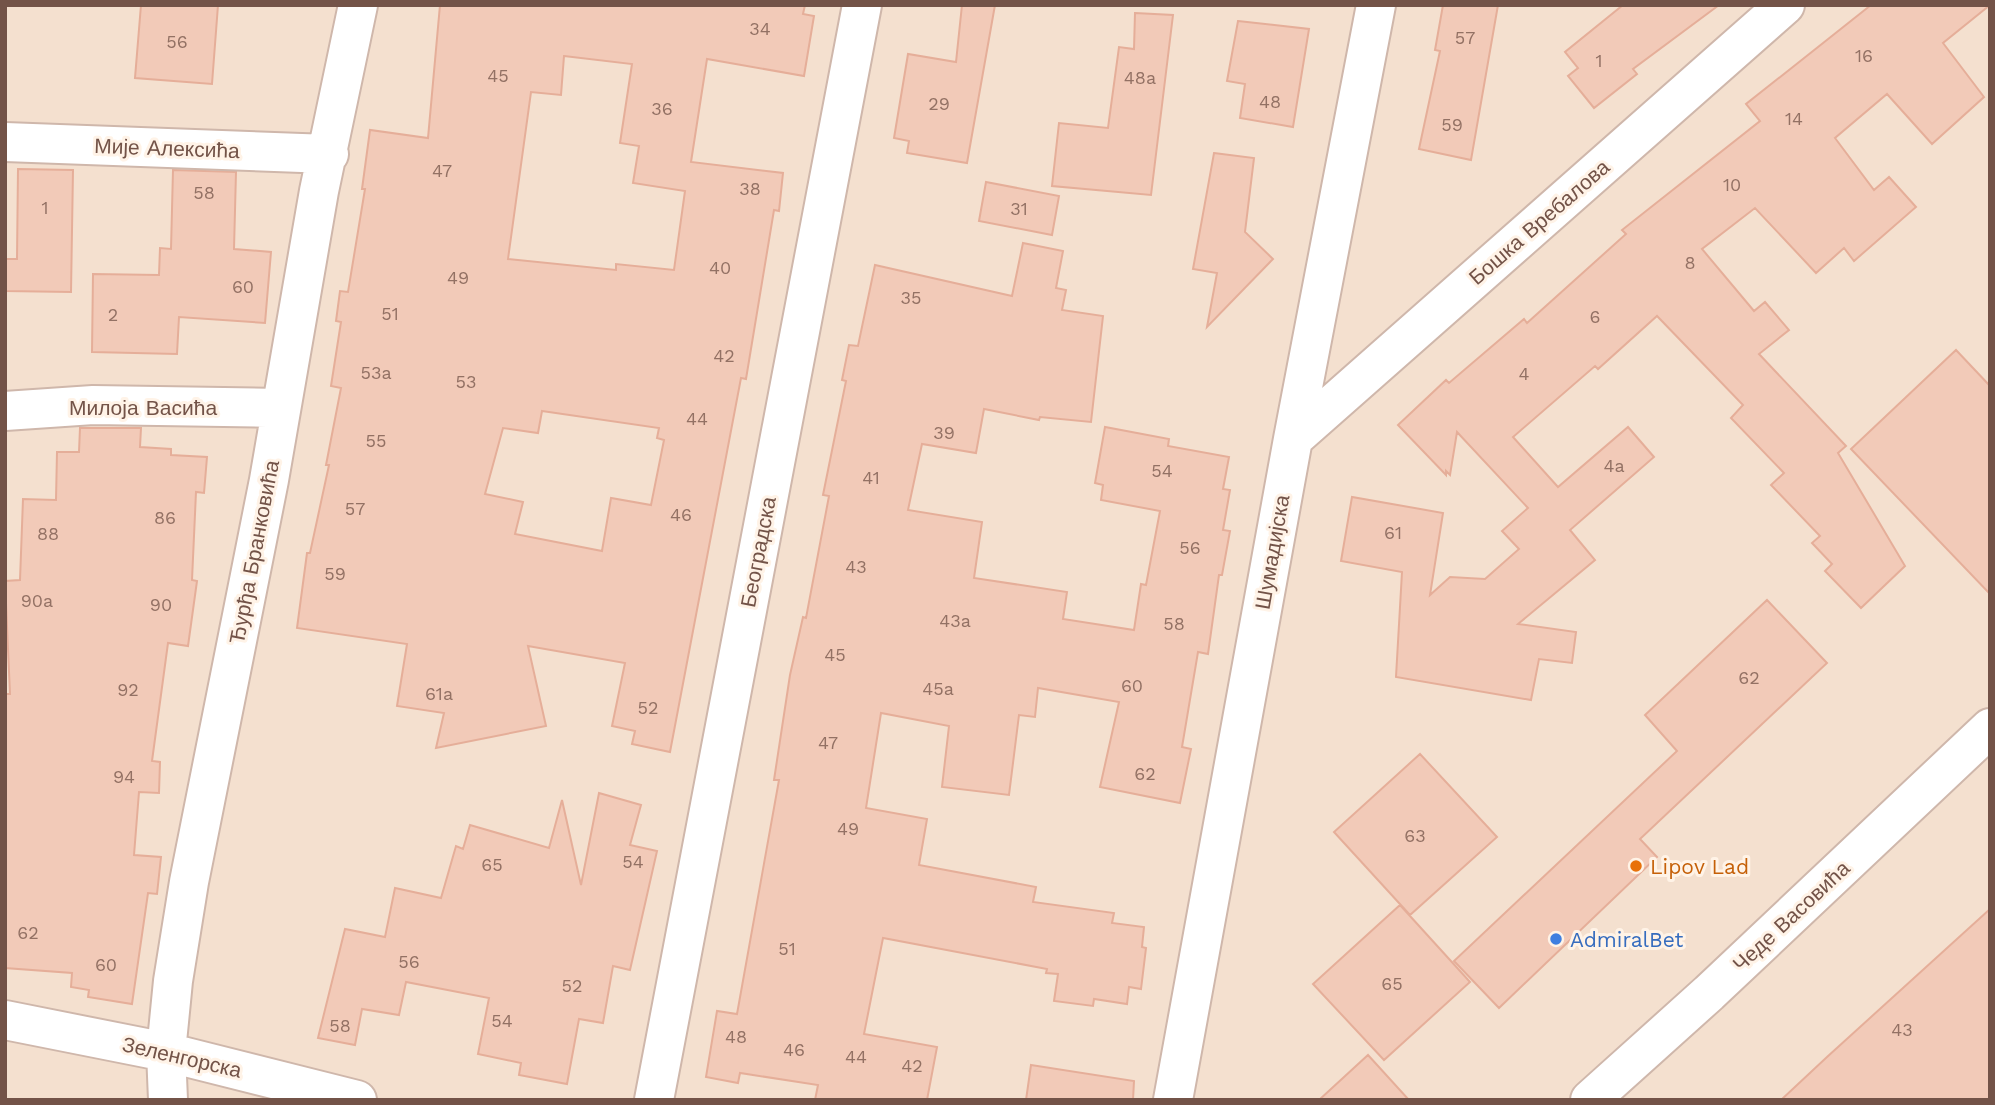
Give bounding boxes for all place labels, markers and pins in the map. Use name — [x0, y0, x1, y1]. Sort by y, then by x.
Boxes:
place label: Lipov Lad — [1650, 854, 1749, 879]
marker: Lipov Lad — [1628, 858, 1644, 874]
place label: AdmiralBet — [1570, 927, 1684, 952]
marker: AdmiralBet — [1548, 931, 1564, 947]

